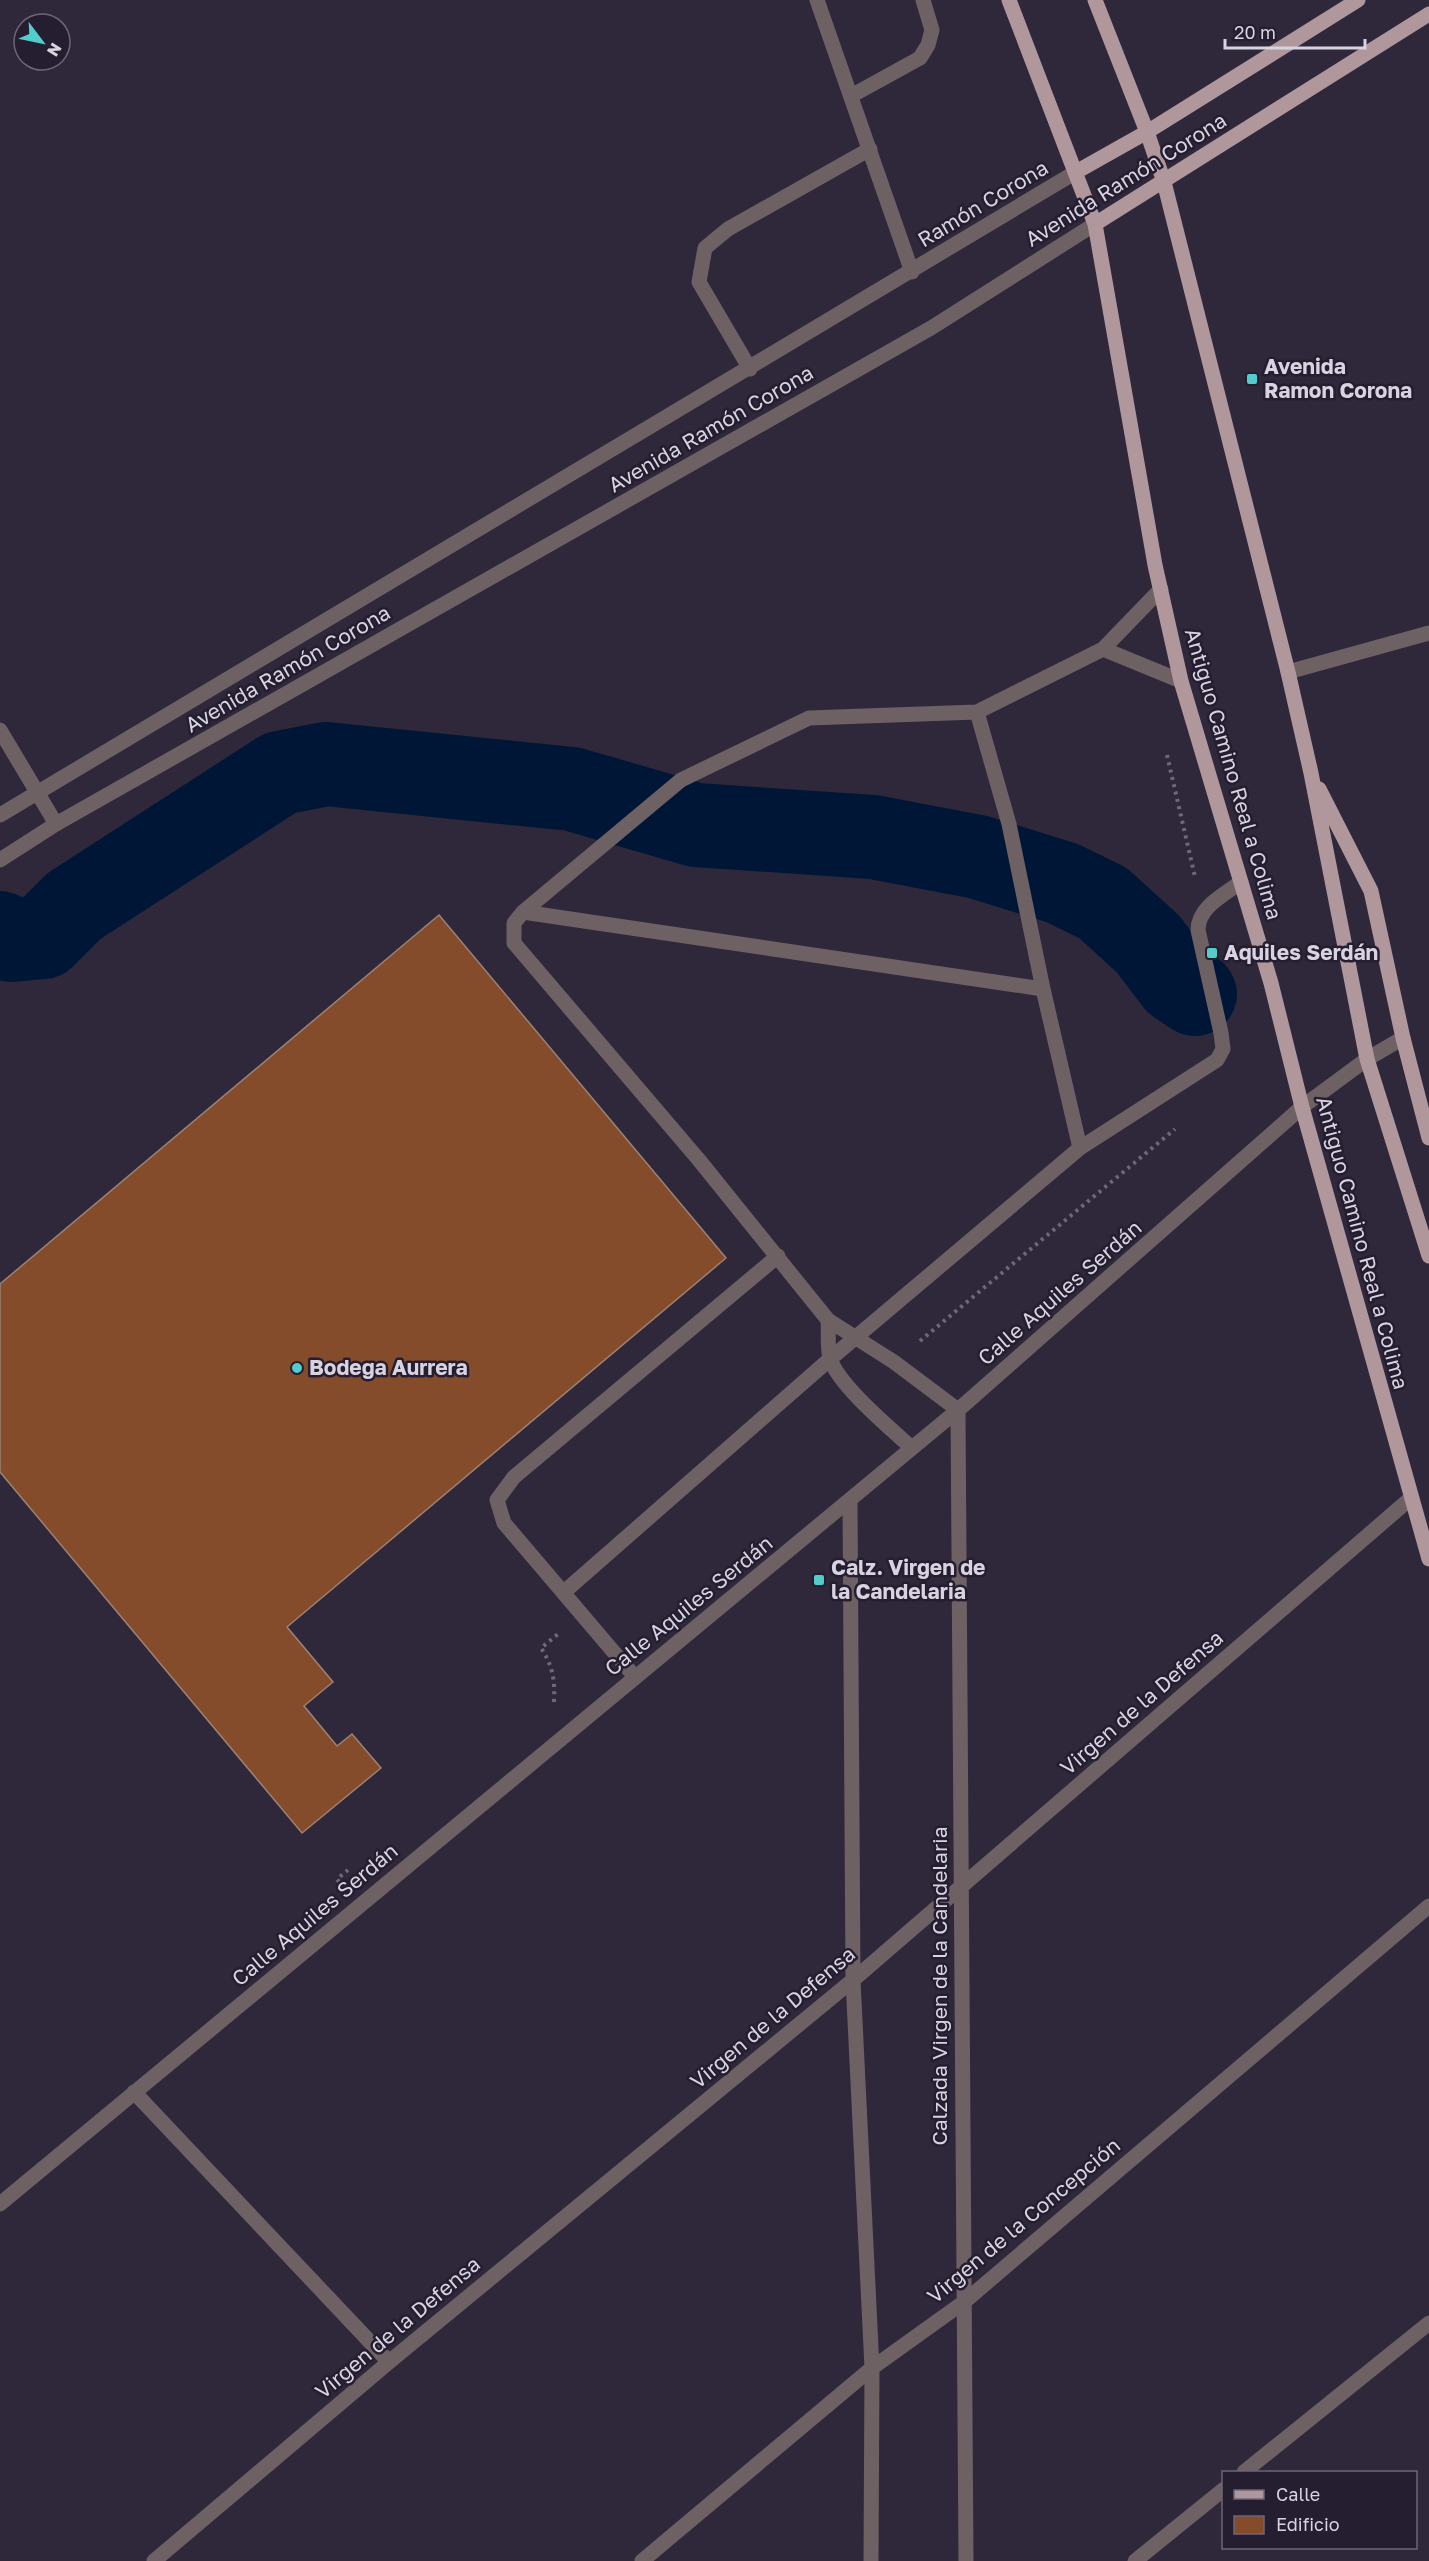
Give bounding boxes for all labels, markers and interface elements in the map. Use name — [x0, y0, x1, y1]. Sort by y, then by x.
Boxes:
north arrow — [12, 12, 72, 72]
scale bar — [1225, 12, 1364, 50]
text: 20 m — [1234, 21, 1276, 43]
text: N — [43, 39, 66, 60]
street label: Avenida Ramón Corona — [1020, 107, 1231, 252]
street label: Ramón Corona — [913, 154, 1052, 252]
place label: Avenida Ramon Corona — [1264, 353, 1412, 403]
street label: Avenida Ramón Corona — [603, 359, 818, 498]
marker: Avenida Ramon Corona — [1245, 372, 1259, 386]
street label: Avenida Ramón Corona — [180, 599, 395, 738]
street label: Antiguo Camino Real a Colima — [1180, 625, 1288, 923]
place label: Aquiles Serdán — [1224, 939, 1378, 965]
marker: Aquiles Serdán — [1205, 946, 1219, 960]
street label: Antiguo Camino Real a Colima — [1311, 1093, 1415, 1392]
street label: Calle Aquiles Serdán — [972, 1214, 1146, 1370]
place label: Bodega Aurrera — [309, 1354, 468, 1380]
marker: Bodega Aurrera — [290, 1361, 304, 1375]
street label: Calle Aquiles Serdán — [599, 1530, 777, 1681]
place label: Calz. Virgen de la Candelaria — [831, 1554, 985, 1604]
marker: Calz. Virgen de la Candelaria — [812, 1573, 826, 1587]
street label: Virgen de la Defensa — [1055, 1624, 1228, 1780]
street label: Calzada Virgen de la Candelaria — [926, 1826, 952, 2146]
street label: Calle Aquiles Serdán — [226, 1837, 402, 1991]
street label: Virgen de la Defensa — [685, 1941, 860, 2094]
street label: Virgen de la Concepción — [922, 2132, 1125, 2309]
street label: Virgen de la Defensa — [310, 2251, 485, 2404]
legend — [1222, 2471, 1417, 2549]
text: Calle — [1276, 2483, 1320, 2505]
text: Edificio — [1276, 2513, 1340, 2535]

